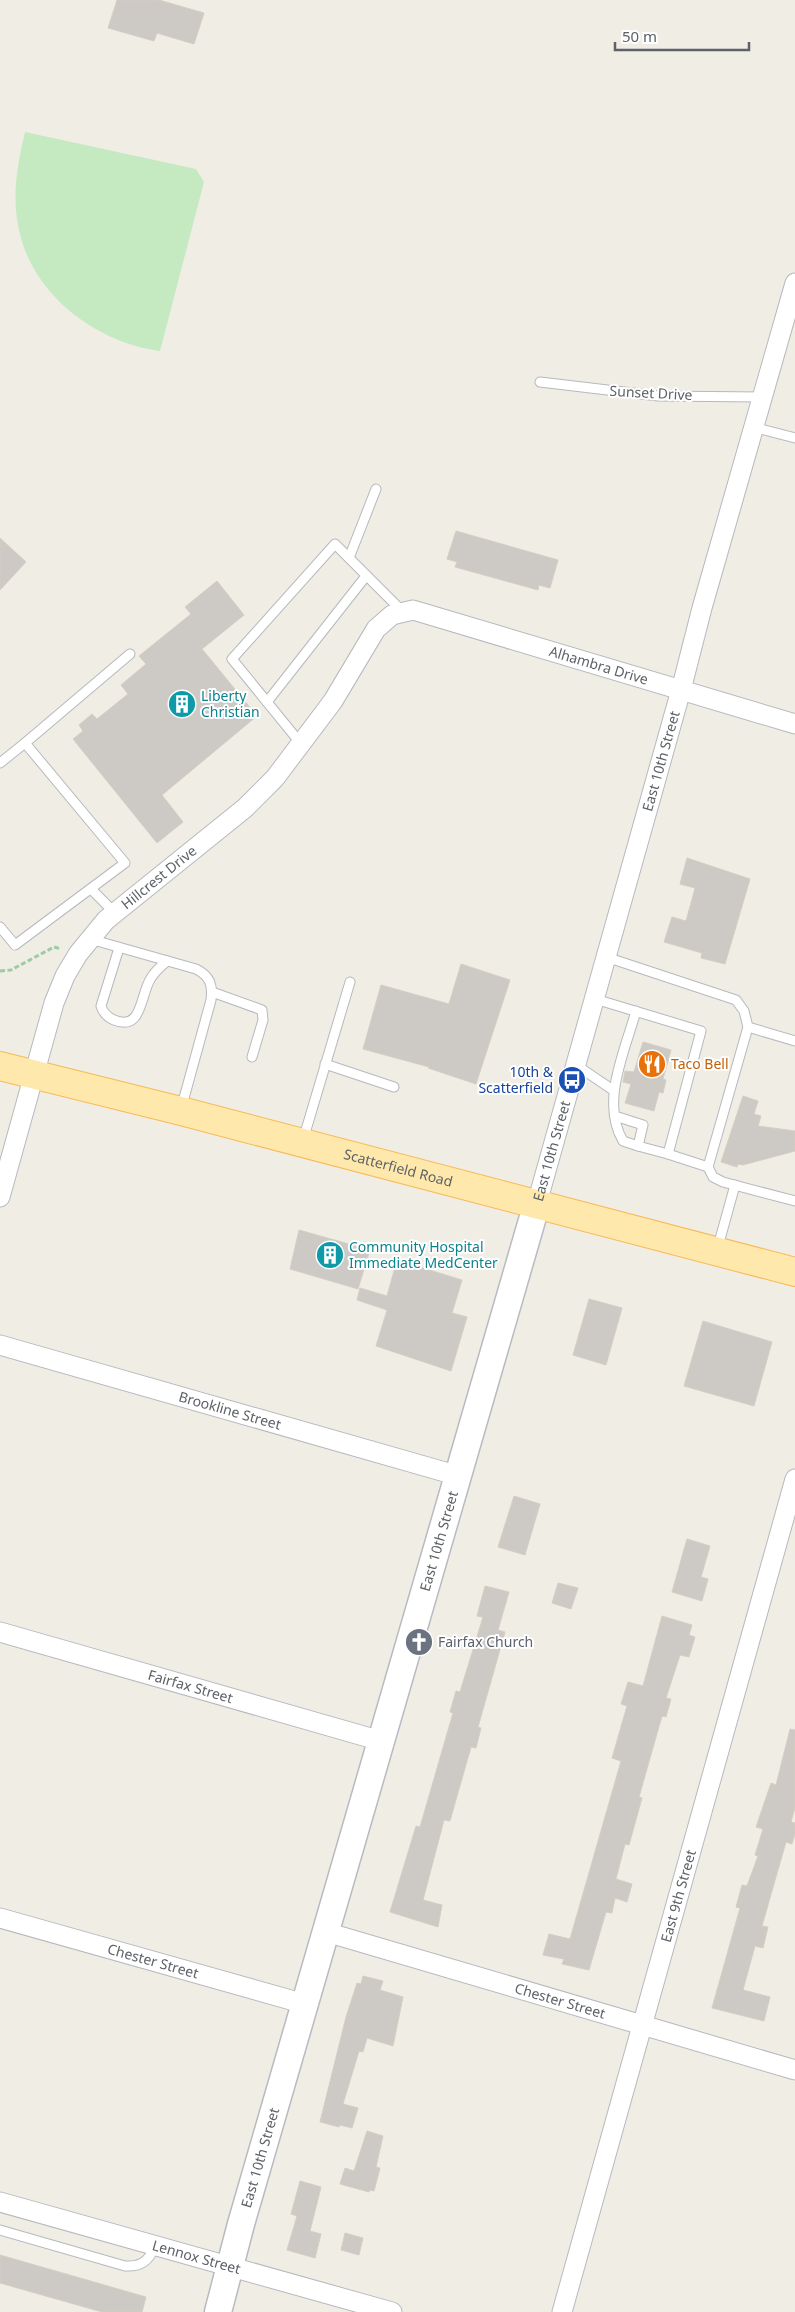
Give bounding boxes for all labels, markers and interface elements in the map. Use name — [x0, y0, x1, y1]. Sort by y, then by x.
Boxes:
scale bar — [615, 20, 749, 52]
text: 50 m — [622, 26, 657, 46]
street label: Sunset Drive — [609, 381, 693, 404]
street label: Alhambra Drive — [547, 641, 651, 689]
place label: Liberty Christian — [201, 686, 260, 721]
building icon: Liberty Christian — [167, 689, 197, 719]
street label: East 10th Street — [637, 709, 684, 813]
street label: Hillcrest Drive — [117, 841, 200, 913]
restaurant icon: Taco Bell — [637, 1049, 667, 1079]
place label: Taco Bell — [671, 1054, 729, 1073]
place label: 10th & Scatterfield — [478, 1062, 554, 1097]
bus stop icon: 10th & Scatterfield — [557, 1065, 587, 1095]
street label: East 10th Street — [528, 1098, 574, 1203]
street label: Scatterfield Road — [342, 1144, 455, 1191]
place label: Community Hospital Immediate MedCenter — [349, 1237, 498, 1272]
building icon: Community Hospital Immediate MedCenter — [315, 1240, 345, 1270]
street label: Brookline Street — [177, 1386, 283, 1434]
street label: East 10th Street — [415, 1489, 462, 1593]
church icon: Fairfax Church — [404, 1627, 434, 1657]
place label: Fairfax Church — [438, 1632, 533, 1651]
street label: Fairfax Street — [146, 1665, 235, 1707]
street label: East 9th Street — [656, 1847, 700, 1944]
street label: Chester Street — [106, 1939, 201, 1983]
street label: Chester Street — [513, 1978, 608, 2023]
street label: East 10th Street — [236, 2105, 283, 2210]
street label: Lennox Street — [150, 2235, 243, 2278]

